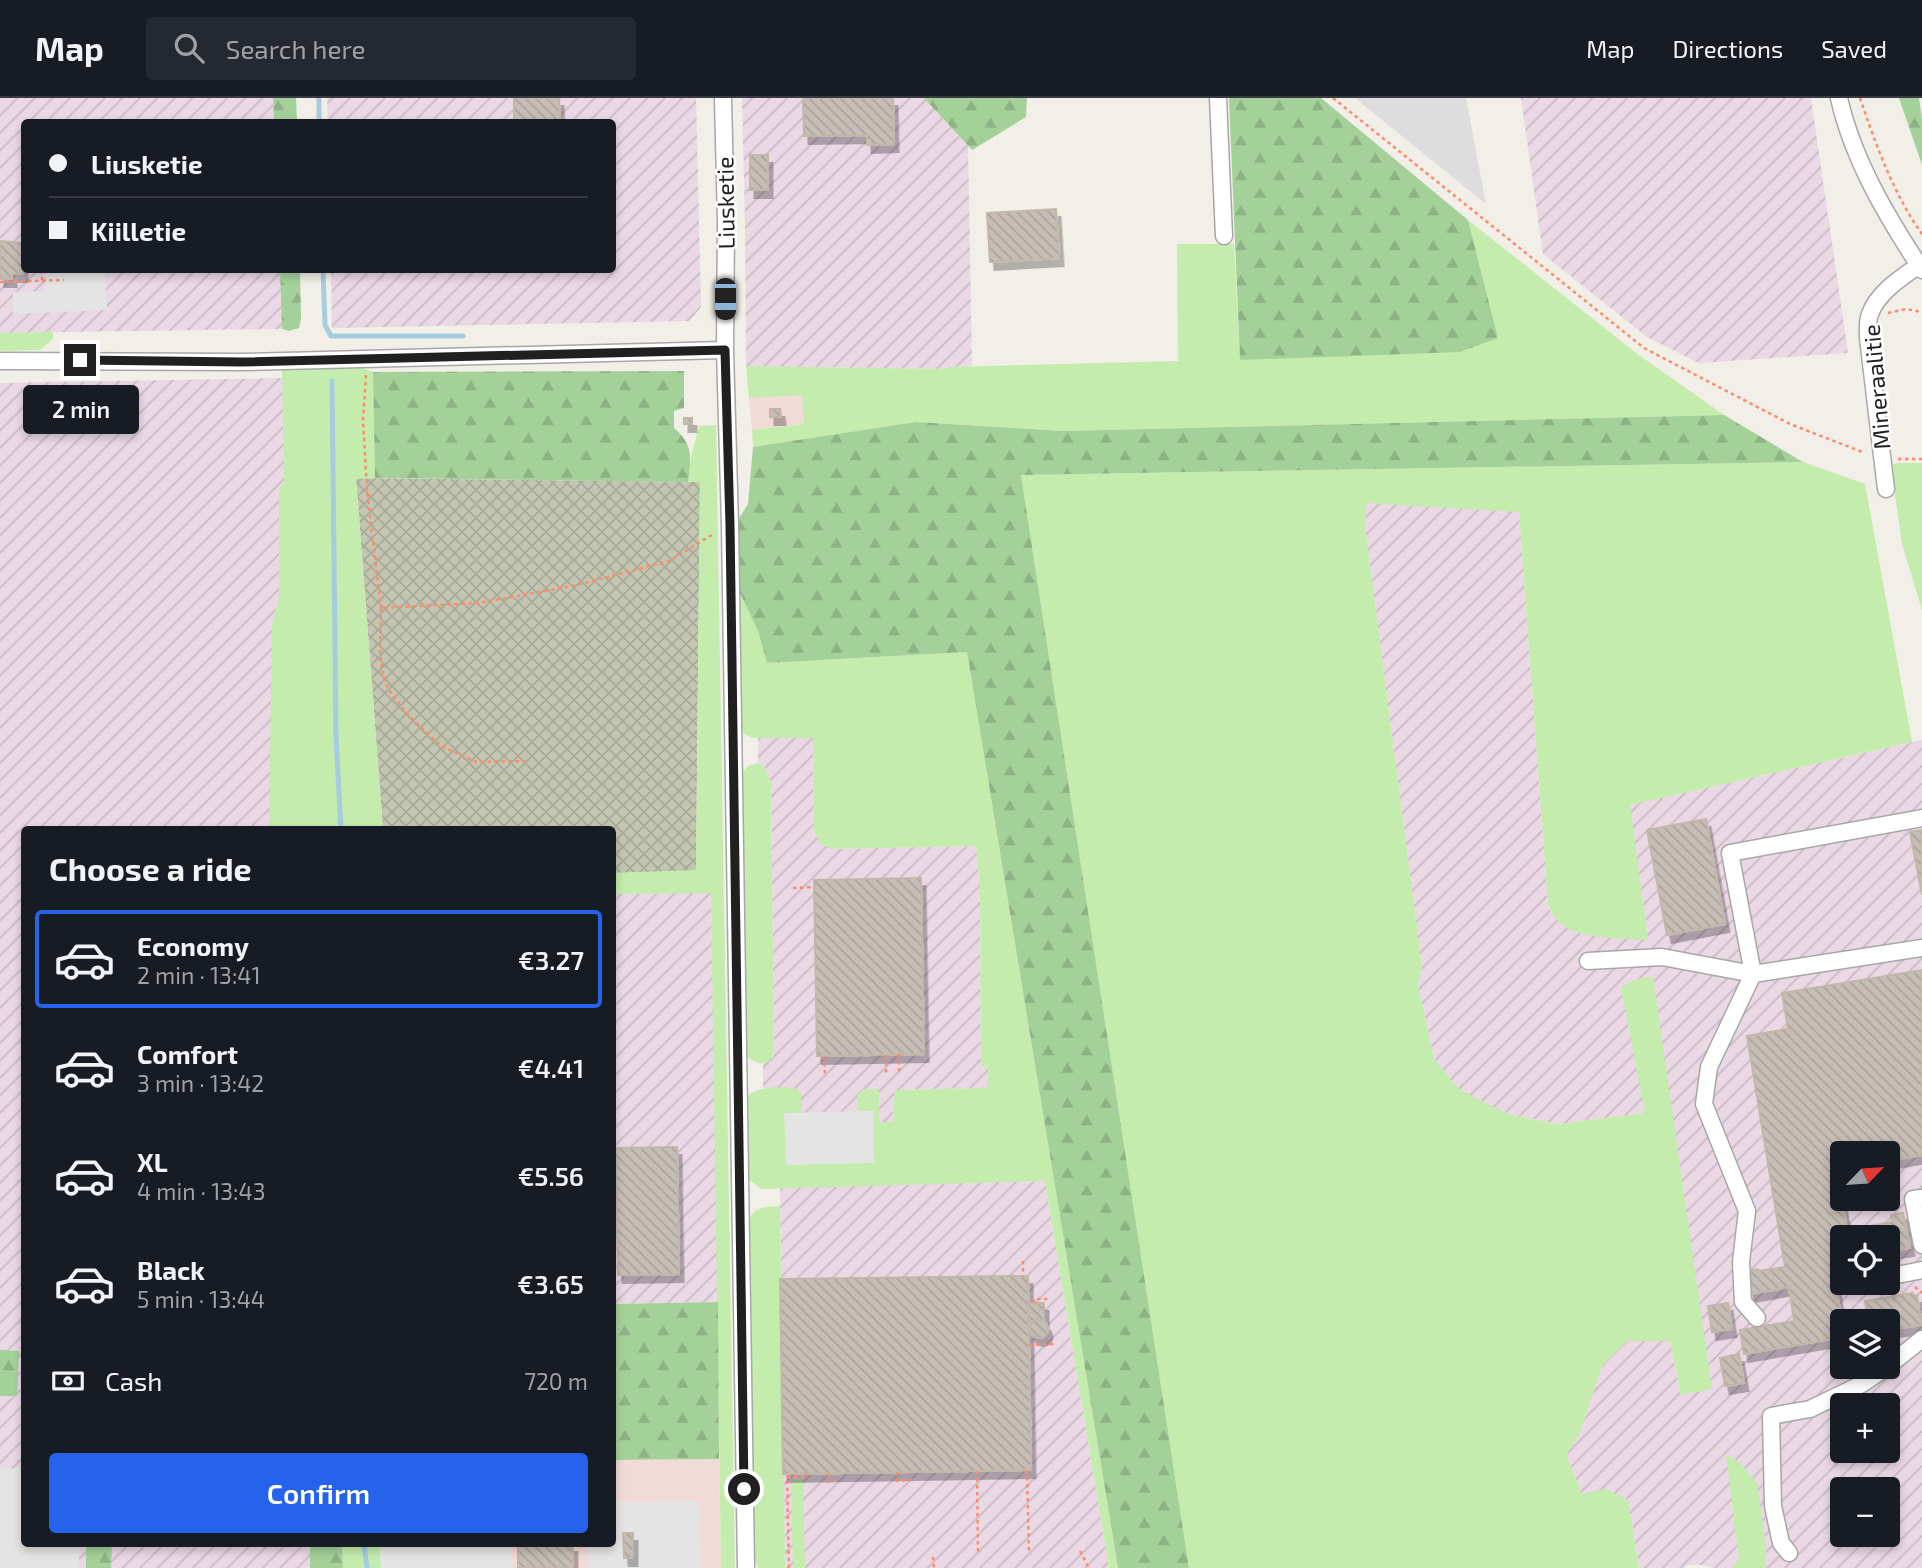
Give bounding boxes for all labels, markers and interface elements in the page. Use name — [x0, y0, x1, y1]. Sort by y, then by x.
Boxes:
search box — [146, 17, 636, 80]
text: Map — [35, 28, 104, 68]
icon: search — [170, 29, 208, 67]
text: Search here — [226, 33, 365, 64]
text: Map — [1586, 34, 1634, 63]
text: Directions — [1672, 34, 1783, 63]
text: Saved — [1821, 34, 1887, 63]
text: Liusketie — [91, 148, 203, 179]
street label: Liusketie — [710, 156, 740, 250]
text: Kiilletie — [91, 215, 186, 246]
car — [715, 278, 736, 320]
street label: Mineraalitie — [1857, 323, 1895, 451]
route end — [64, 344, 96, 376]
callout: 2 min — [22, 384, 138, 434]
text: 2 min — [52, 395, 110, 423]
text: Choose a ride — [49, 849, 252, 887]
icon: car — [53, 928, 116, 991]
text: Economy — [137, 930, 249, 961]
text: €3.27 — [518, 944, 584, 975]
text: 2 min · 13:41 — [137, 961, 261, 989]
icon: car — [53, 1036, 116, 1099]
text: Comfort — [137, 1038, 238, 1069]
text: €4.41 — [518, 1052, 584, 1083]
text: 3 min · 13:42 — [137, 1069, 264, 1097]
north arrow — [1830, 1141, 1900, 1211]
map controls — [1830, 1141, 1900, 1547]
icon: car — [53, 1144, 116, 1207]
text: XL — [137, 1146, 168, 1177]
text: €5.56 — [518, 1160, 584, 1191]
text: 4 min · 13:43 — [137, 1177, 265, 1205]
button: locate — [1830, 1225, 1900, 1295]
icon: car — [53, 1252, 116, 1315]
text: Black — [137, 1254, 205, 1285]
text: €3.65 — [517, 1268, 584, 1299]
text: 5 min · 13:44 — [137, 1285, 265, 1313]
button: layers — [1830, 1309, 1900, 1379]
icon: cash — [49, 1362, 87, 1400]
text: Cash — [105, 1365, 162, 1396]
text: 720 m — [524, 1367, 588, 1395]
button: + — [1830, 1393, 1900, 1463]
button: Confirm — [49, 1453, 588, 1533]
route start — [728, 1473, 760, 1505]
button: − — [1830, 1477, 1900, 1547]

